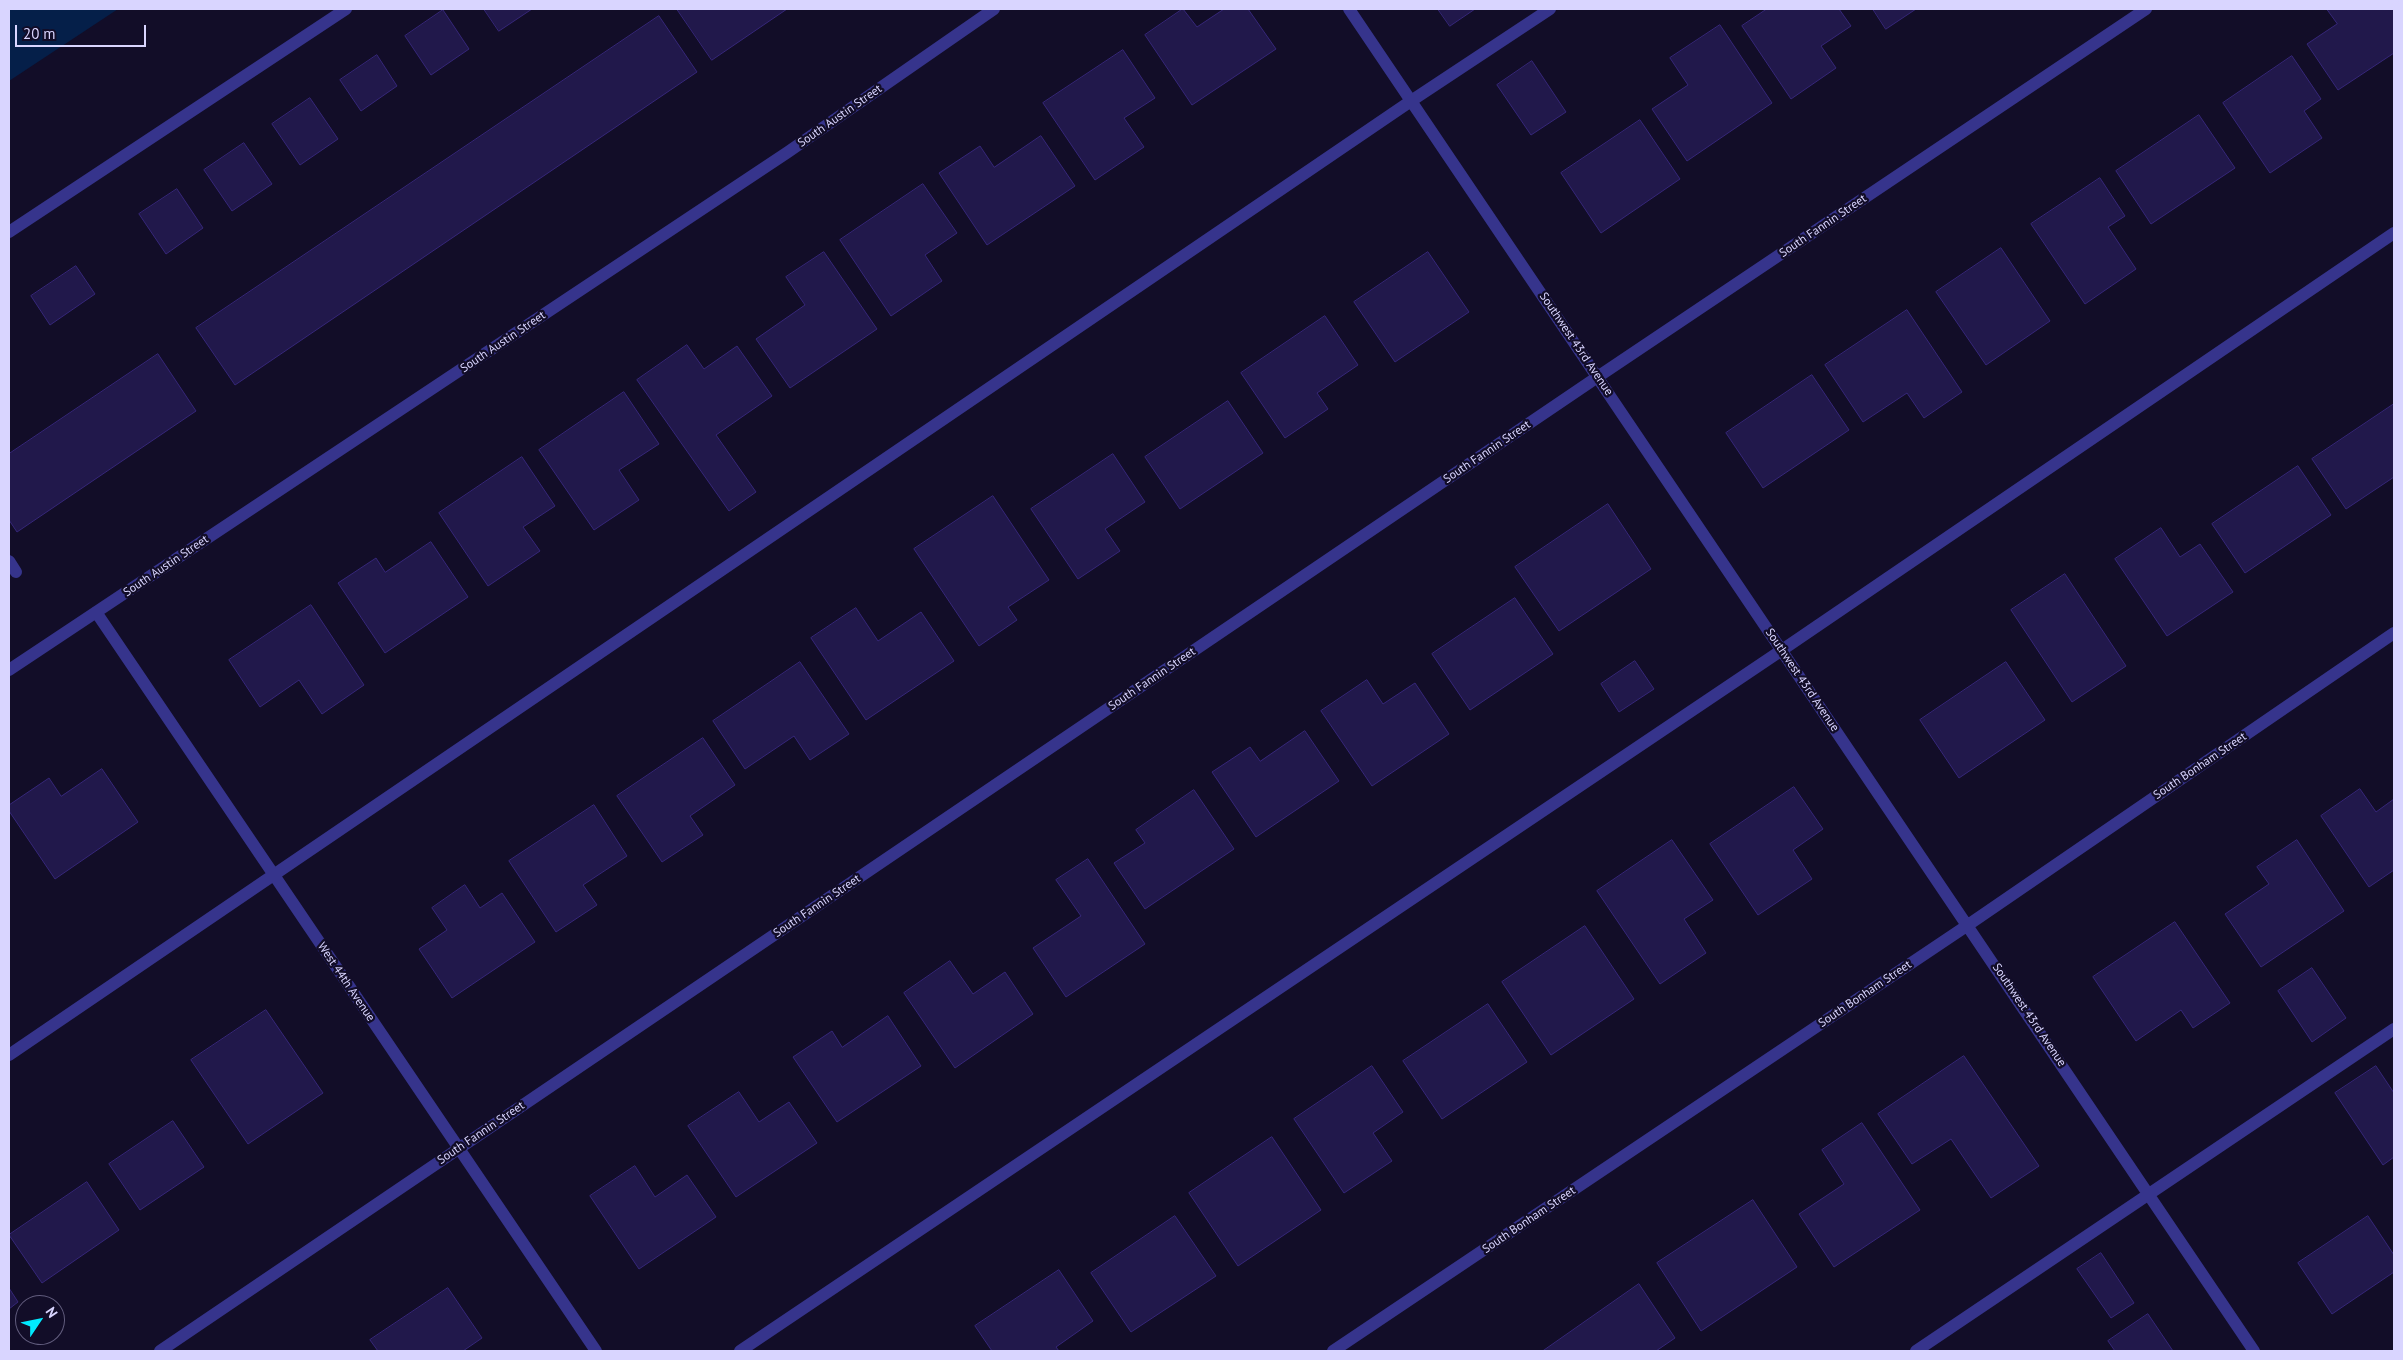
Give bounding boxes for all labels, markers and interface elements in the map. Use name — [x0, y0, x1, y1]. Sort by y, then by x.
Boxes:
scale bar — [18, 15, 149, 47]
text: 20 m — [23, 24, 56, 43]
street label: South Austin Street — [795, 82, 885, 150]
street label: South Fannin Street — [1777, 192, 1869, 260]
street label: Southwest 43rd Avenue — [1536, 290, 1616, 398]
street label: South Austin Street — [458, 308, 548, 376]
street label: South Fannin Street — [1441, 418, 1533, 486]
street label: South Austin Street — [121, 532, 211, 600]
street label: Southwest 43rd Avenue — [1762, 626, 1842, 734]
street label: South Fannin Street — [1106, 645, 1198, 713]
street label: South Bonham Street — [2151, 729, 2249, 803]
street label: South Fannin Street — [771, 872, 863, 940]
street label: West 44th Avenue — [314, 940, 378, 1024]
street label: South Bonham Street — [1816, 957, 1914, 1031]
street label: Southwest 43rd Avenue — [1989, 961, 2069, 1069]
street label: South Fannin Street — [435, 1099, 527, 1167]
street label: South Bonham Street — [1480, 1183, 1578, 1257]
north arrow — [15, 1295, 65, 1345]
text: N — [42, 1303, 62, 1321]

